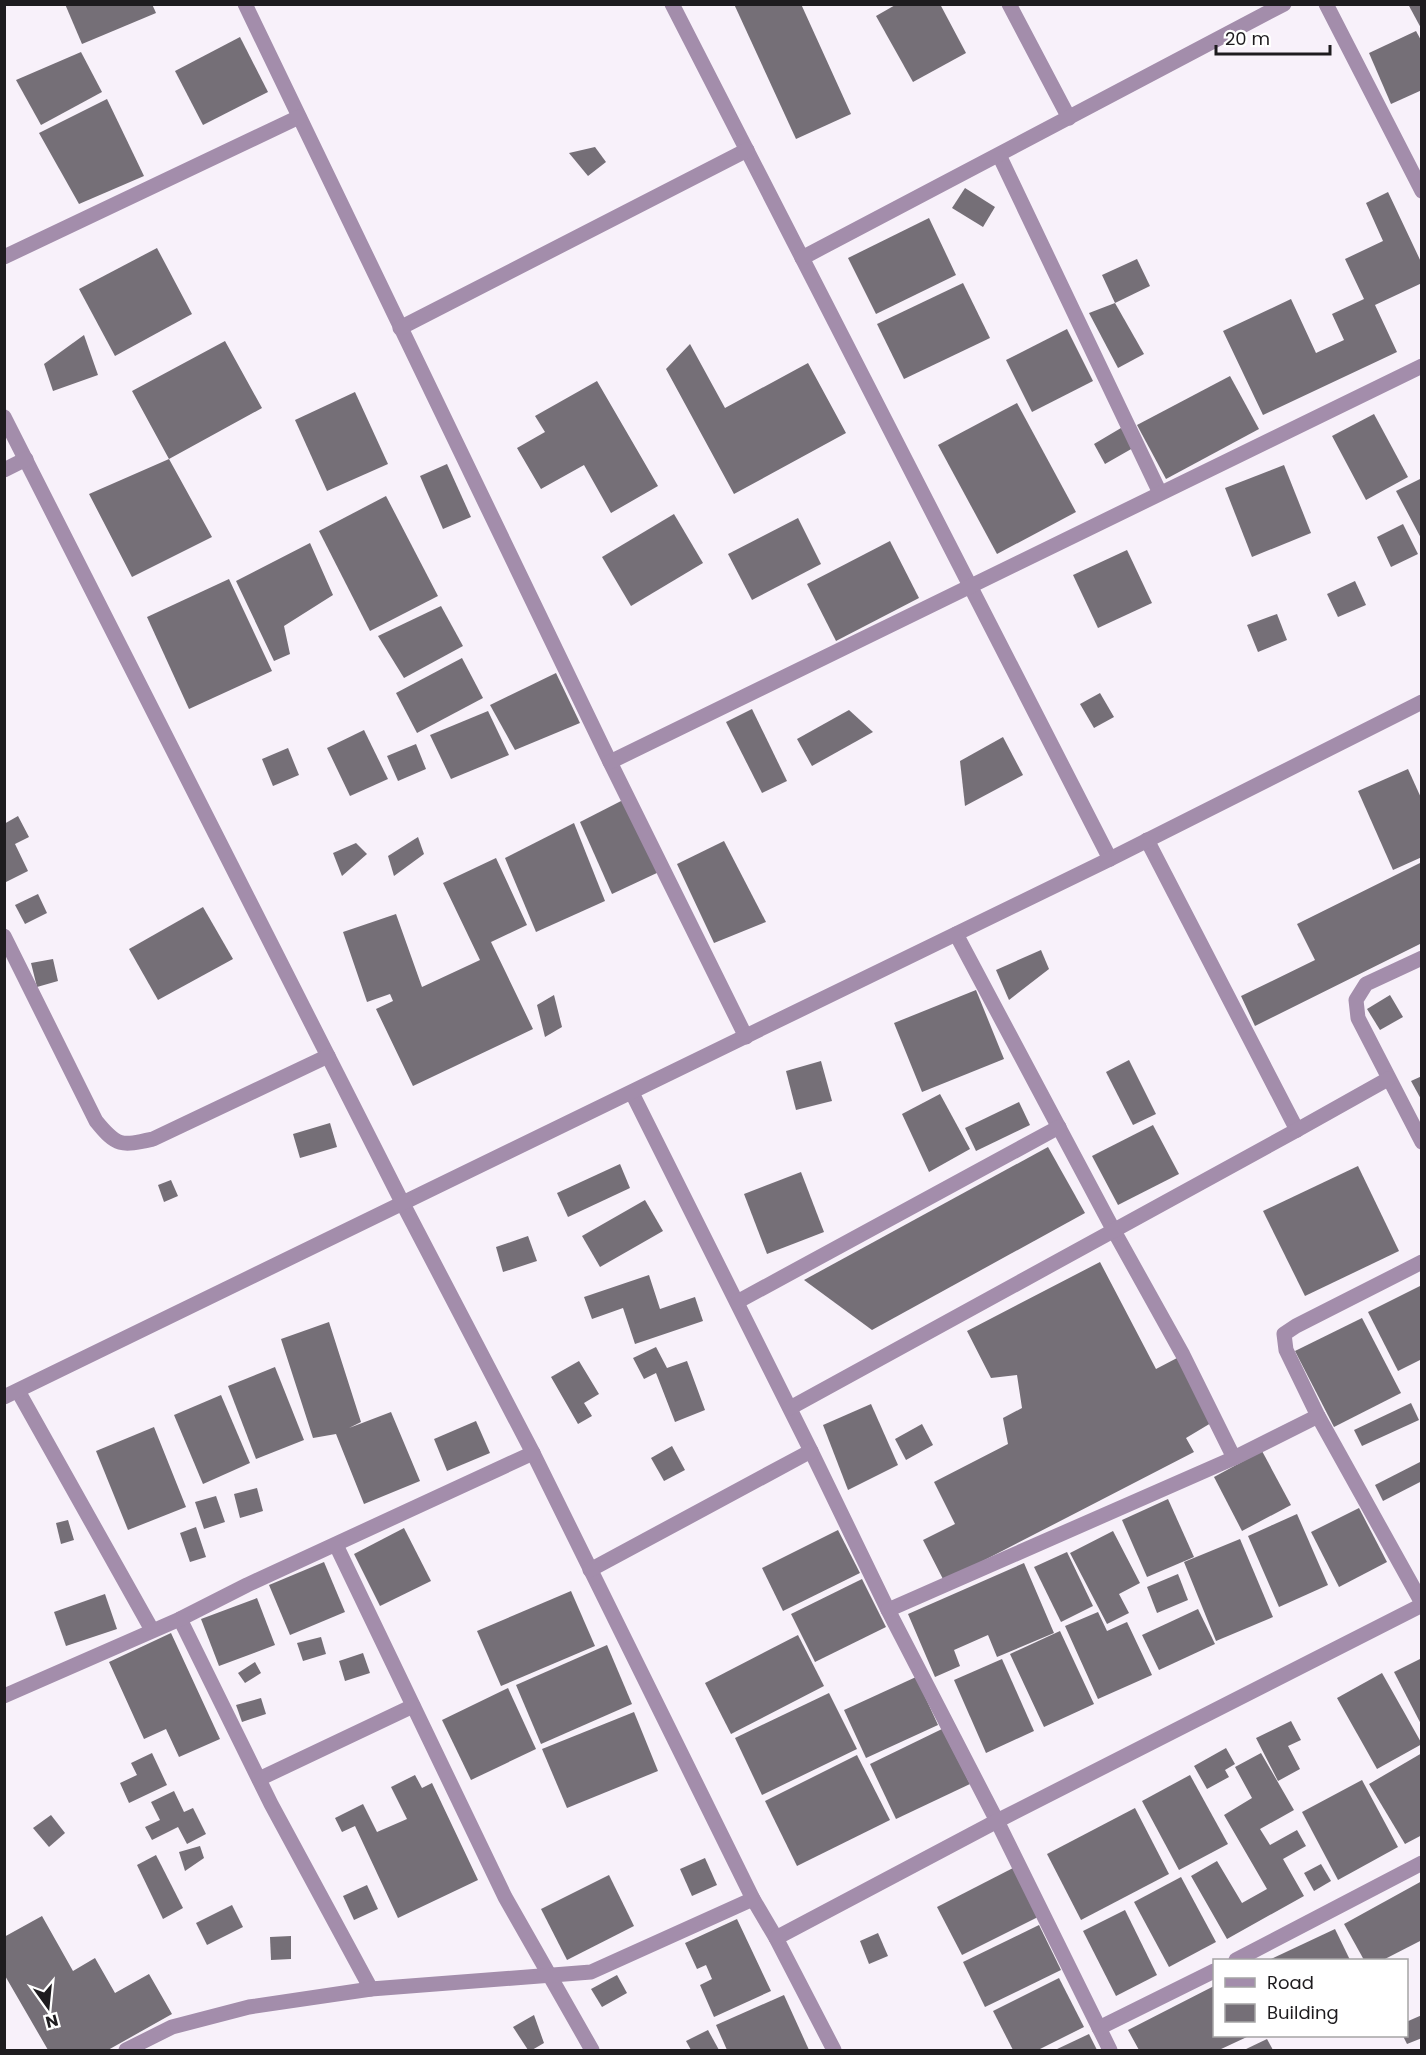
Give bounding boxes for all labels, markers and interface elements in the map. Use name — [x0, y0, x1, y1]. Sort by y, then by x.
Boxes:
scale bar — [1216, 18, 1330, 56]
text: 20 m — [1225, 26, 1270, 51]
legend — [1213, 1959, 1408, 2037]
text: Road — [1267, 1970, 1314, 1995]
north arrow — [18, 1977, 78, 2037]
text: Building — [1267, 2000, 1339, 2025]
text: N — [43, 2008, 61, 2034]

